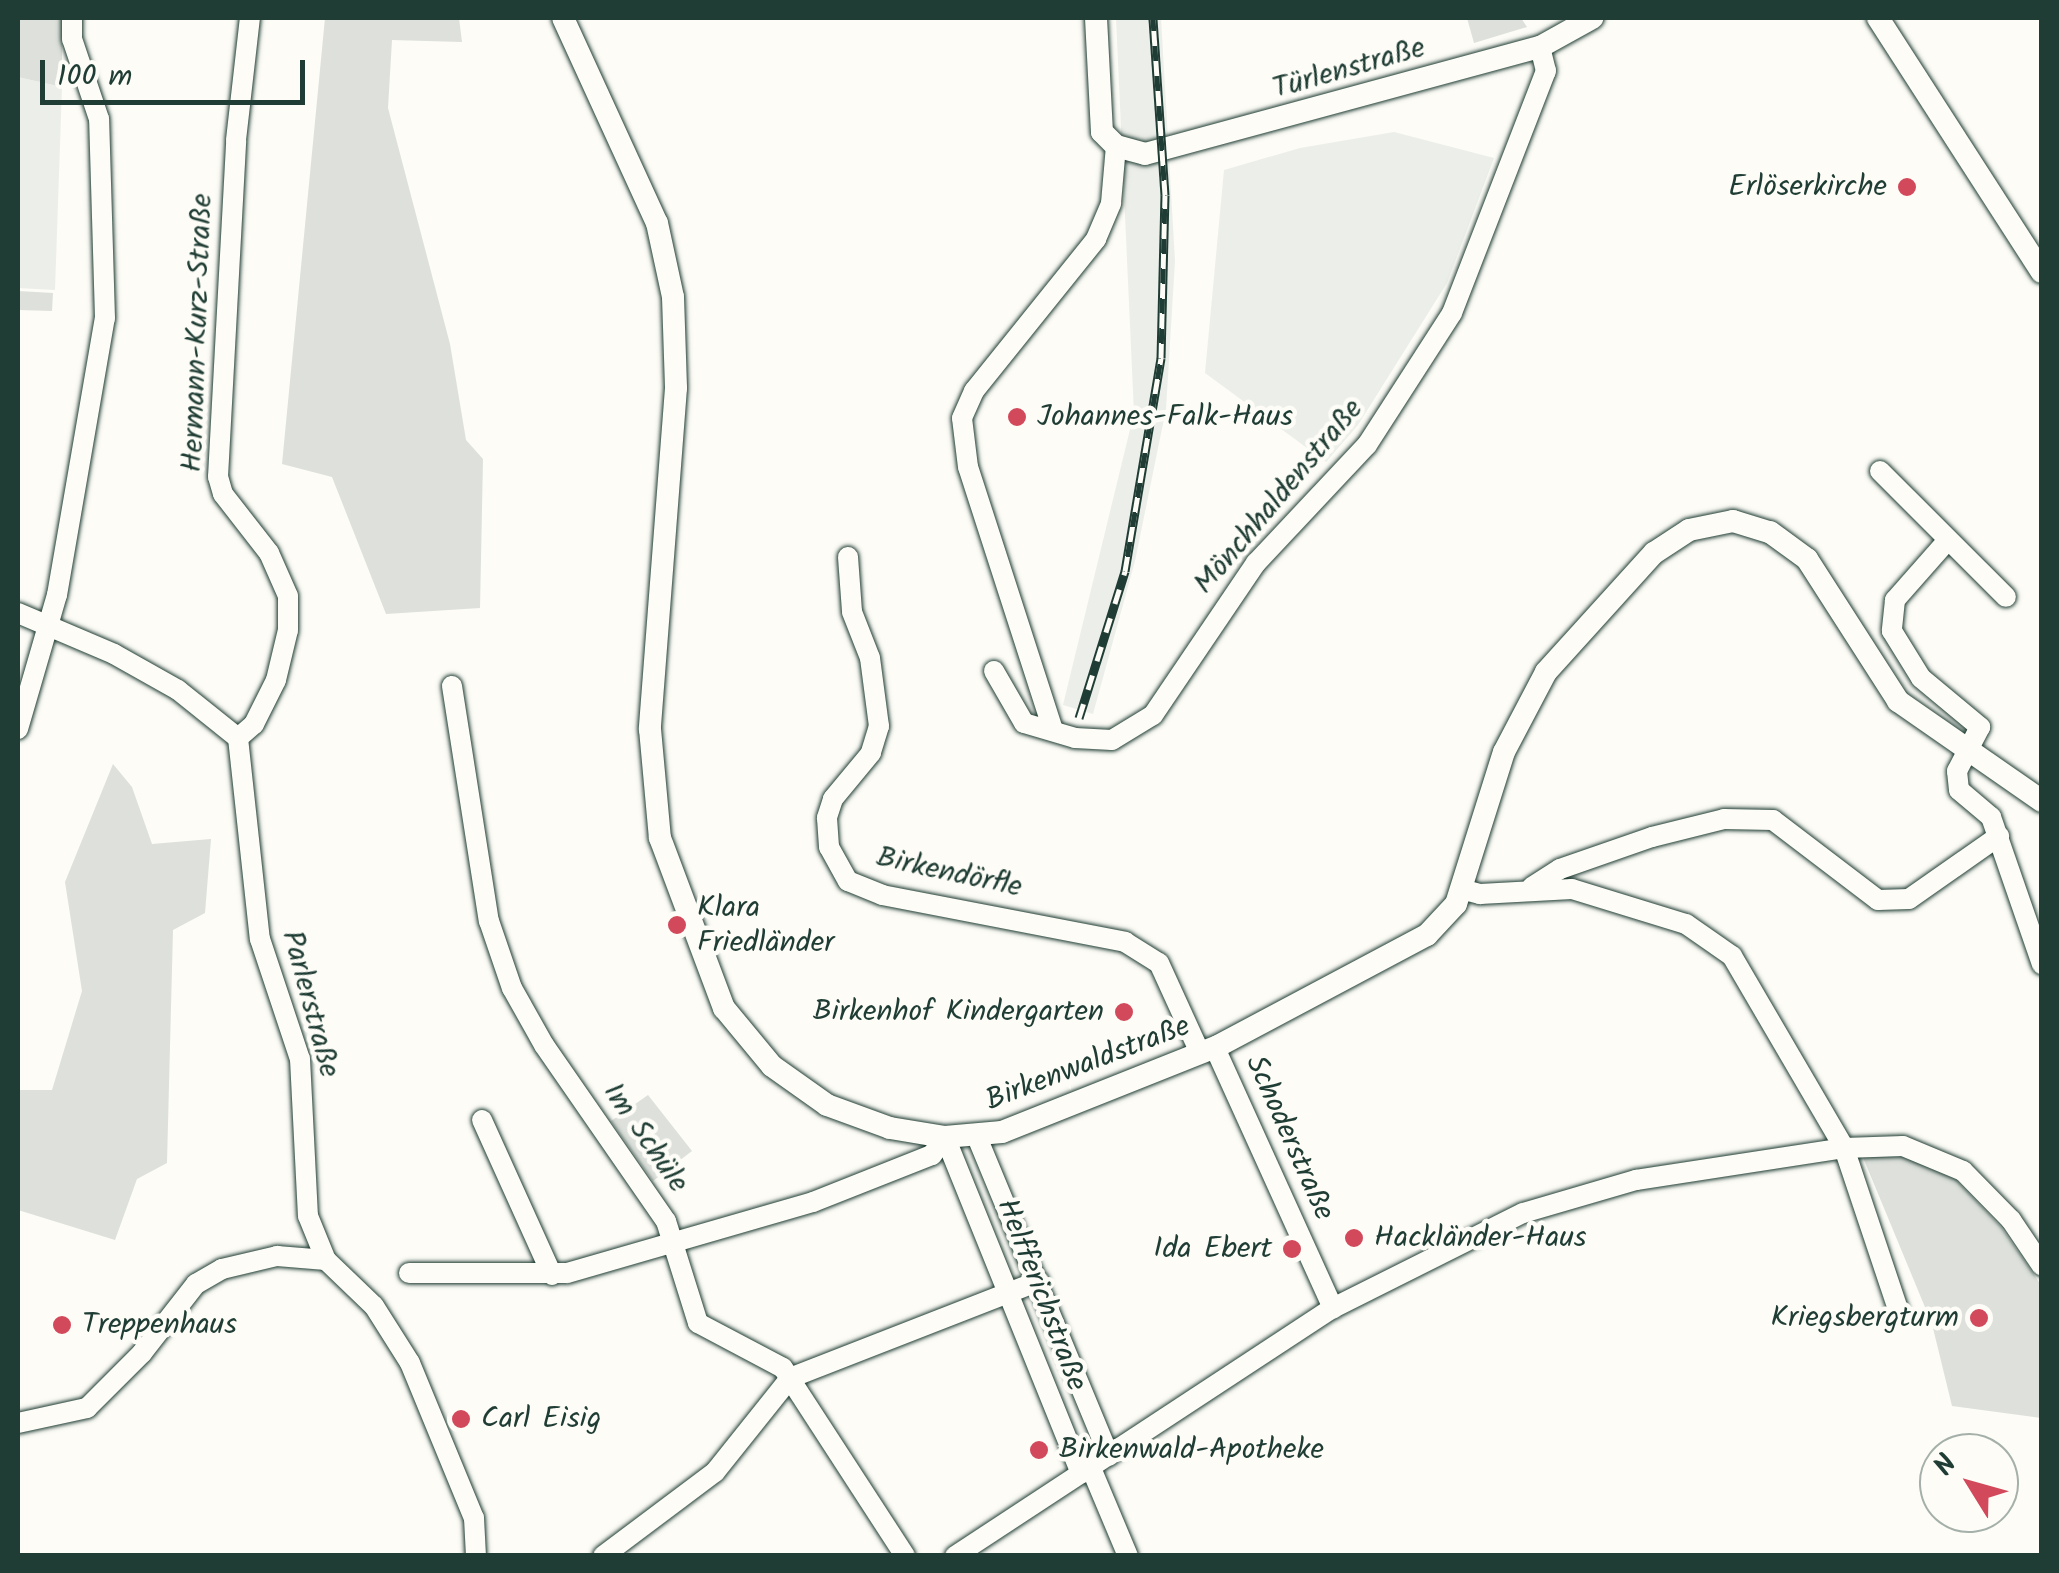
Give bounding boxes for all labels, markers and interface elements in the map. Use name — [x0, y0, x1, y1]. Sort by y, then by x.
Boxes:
street label: Türlenstraße — [1269, 30, 1429, 108]
scale bar — [45, 40, 310, 102]
text: 100 m — [57, 53, 132, 101]
place label: Erlöserkirche — [1728, 169, 1887, 205]
marker: Erlöserkirche — [1896, 176, 1918, 198]
street label: Hermann-Kurz-Straße — [175, 193, 221, 473]
street label: Mönchhaldenstraße — [1187, 392, 1371, 602]
place label: Johannes-Falk-Haus — [1037, 399, 1293, 435]
marker: Johannes-Falk-Haus — [1006, 406, 1028, 428]
street label: Birkendörfle — [873, 840, 1025, 906]
place label: Klara Friedländer — [697, 890, 834, 960]
marker: Klara Friedländer — [666, 914, 688, 936]
street label: Parlerstraße — [273, 927, 347, 1081]
place label: Birkenhof Kindergarten — [813, 994, 1104, 1030]
marker: Birkenhof Kindergarten — [1113, 1001, 1135, 1023]
street label: Birkenwaldstraße — [981, 1009, 1195, 1119]
street label: Schoderstraße — [1237, 1050, 1341, 1226]
street label: Im Schüle — [594, 1076, 696, 1200]
street label: Helfferichstraße — [988, 1194, 1094, 1396]
place label: Hackländer-Haus — [1374, 1220, 1587, 1256]
marker: Hackländer-Haus — [1343, 1227, 1365, 1249]
place label: Ida Ebert — [1153, 1231, 1272, 1267]
marker: Ida Ebert — [1281, 1238, 1303, 1260]
place label: Kriegsbergturm — [1770, 1300, 1959, 1336]
place label: Treppenhaus — [82, 1307, 237, 1343]
marker: Kriegsbergturm — [1968, 1307, 1990, 1329]
marker: Treppenhaus — [51, 1314, 73, 1336]
place label: Carl Eisig — [481, 1401, 601, 1437]
marker: Carl Eisig — [450, 1408, 472, 1430]
place label: Birkenwald-Apotheke — [1059, 1432, 1324, 1468]
north arrow — [1919, 1433, 2019, 1533]
marker: Birkenwald-Apotheke — [1028, 1439, 1050, 1461]
text: N — [1923, 1445, 1970, 1486]

